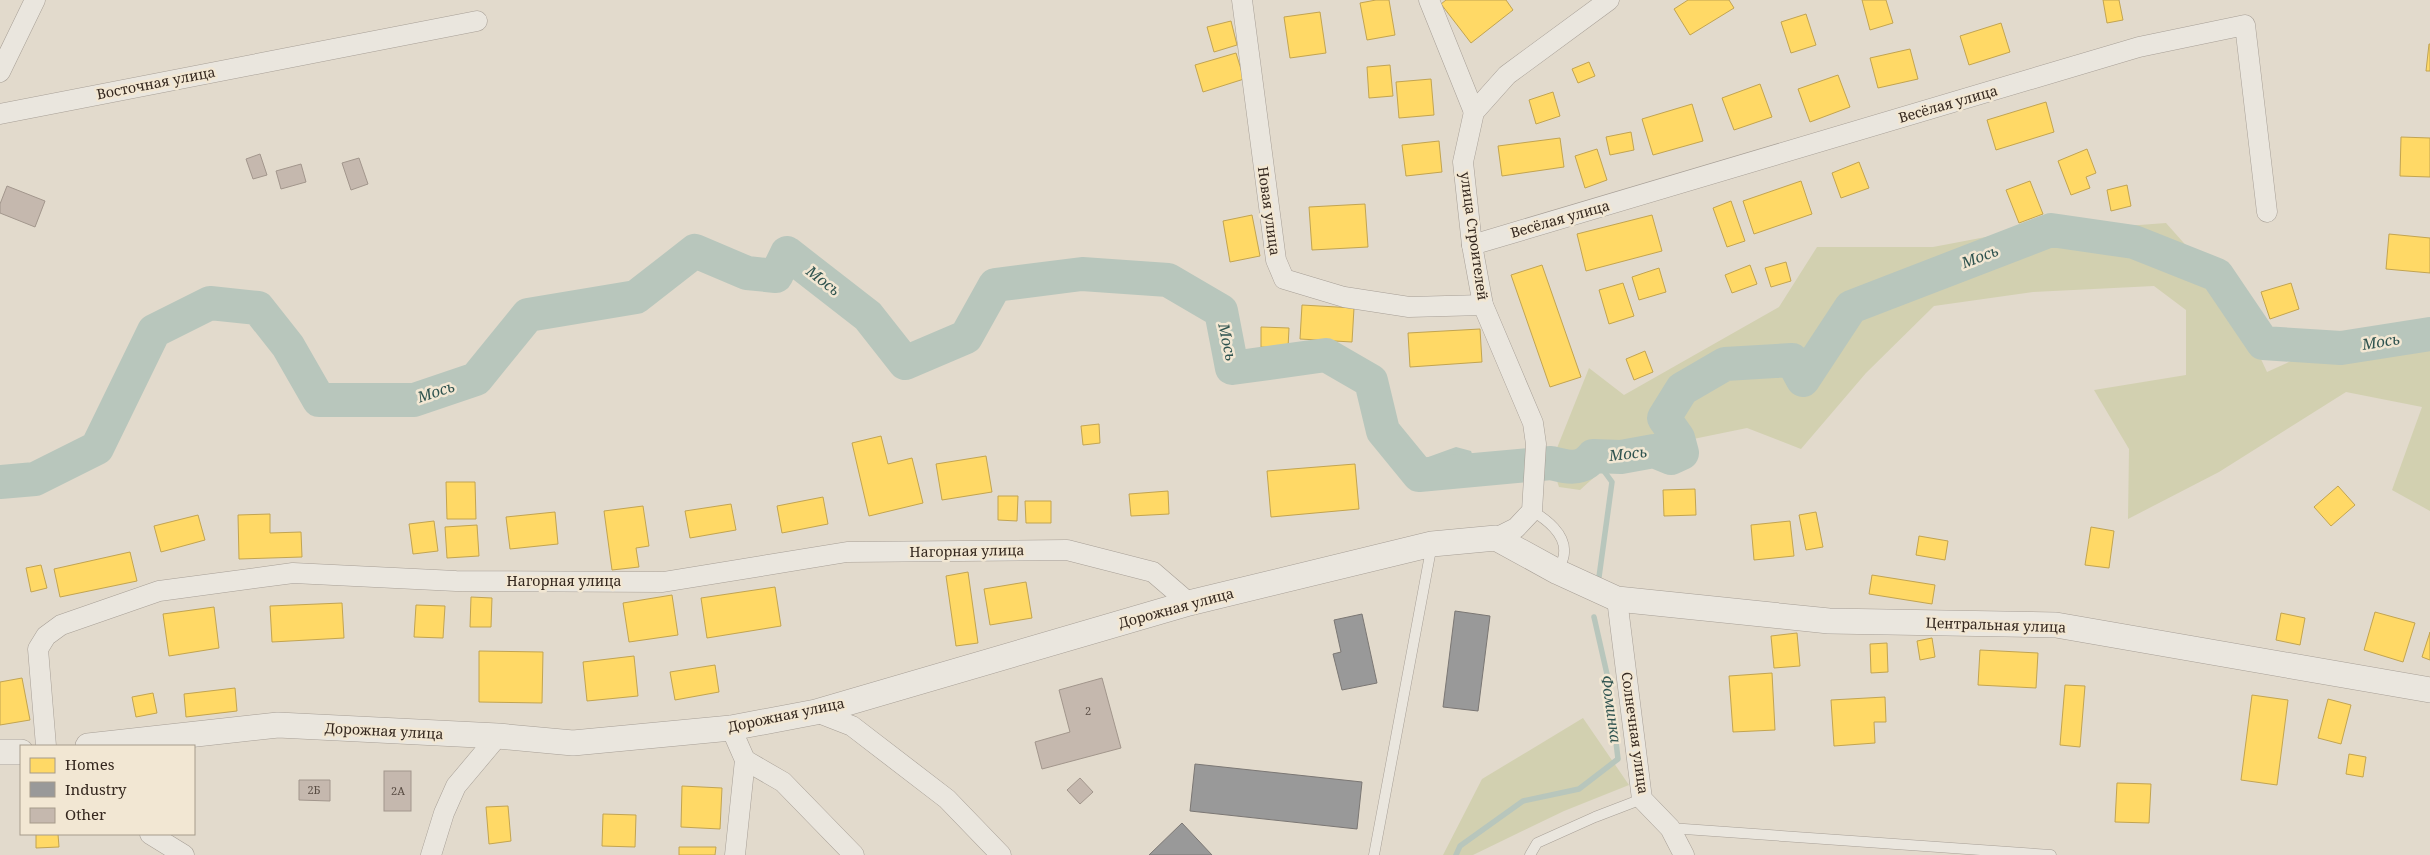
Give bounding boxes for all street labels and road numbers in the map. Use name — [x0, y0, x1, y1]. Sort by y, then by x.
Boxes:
street label: Восточная улица — [95, 62, 217, 103]
street label: Весёлая улица — [1896, 80, 2000, 127]
street label: Новая улица — [1254, 165, 1285, 257]
street label: улица Строителей — [1456, 170, 1493, 302]
street label: Весёлая улица — [1508, 195, 1612, 242]
street label: Нагорная улица — [909, 540, 1025, 561]
street label: Нагорная улица — [507, 571, 622, 590]
street label: Дорожная улица — [1116, 583, 1236, 632]
street label: Центральная улица — [1925, 613, 2067, 636]
street label: Солнечная улица — [1618, 671, 1653, 795]
street label: Дорожная улица — [726, 693, 846, 736]
street label: Дорожная улица — [324, 718, 444, 743]

